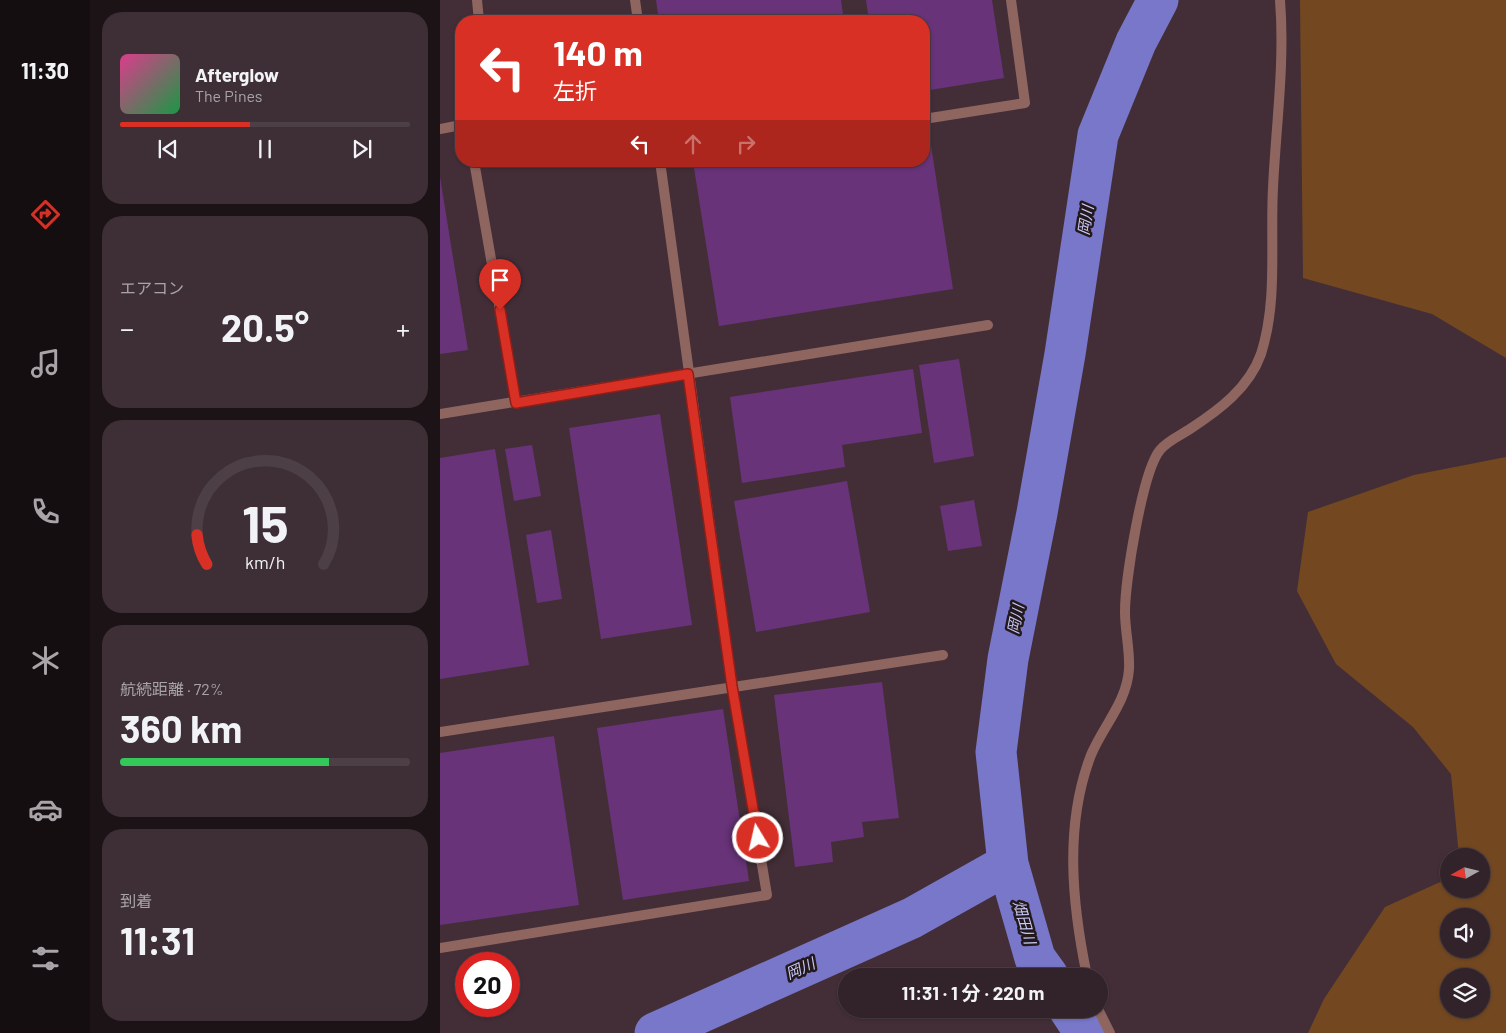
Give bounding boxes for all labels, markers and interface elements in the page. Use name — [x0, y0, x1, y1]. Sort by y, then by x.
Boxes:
text: 140 m — [553, 31, 643, 73]
icon: left — [470, 35, 535, 100]
text: 11:30 — [21, 57, 69, 83]
text: Afterglow — [195, 63, 279, 86]
text: 左折 — [553, 77, 597, 103]
text: The Pines — [195, 86, 263, 105]
icon: left — [626, 130, 654, 158]
icon: ahead — [679, 130, 707, 158]
icon: right — [732, 130, 760, 158]
icon: previous — [154, 135, 182, 163]
icon: pause — [251, 135, 279, 163]
icon: next — [348, 135, 376, 163]
icon: directions — [28, 197, 63, 232]
water label: 岡川 — [1074, 202, 1097, 236]
pin — [479, 259, 521, 310]
icon: arrive — [486, 266, 514, 294]
text: エアコン — [120, 278, 184, 297]
text: 20.5° — [221, 304, 309, 350]
text: − — [120, 311, 134, 345]
text: + — [396, 311, 410, 345]
icon: music — [28, 346, 63, 381]
text: 15 — [242, 491, 288, 553]
icon: phone — [28, 494, 63, 529]
text: km/h — [245, 551, 285, 573]
water label: 岡川 — [1003, 601, 1027, 635]
icon: climate — [28, 643, 63, 678]
text: 航続距離 · 72% — [120, 679, 223, 698]
text: 360 km — [120, 705, 242, 751]
icon: car — [28, 792, 63, 827]
position arrow — [731, 811, 783, 863]
north arrow — [1440, 848, 1490, 898]
map controls — [1440, 848, 1490, 1018]
text: 到着 — [120, 891, 152, 910]
water label: 畑田川 — [1010, 898, 1040, 948]
button: sound — [1440, 908, 1490, 958]
text: 11:31 — [120, 917, 195, 963]
icon: filters — [28, 941, 63, 976]
speed limit sign: 20 — [455, 952, 520, 1017]
water label: 岡川 — [783, 953, 819, 982]
button: layers — [1440, 968, 1490, 1018]
text: 11:31 · 1 分 · 220 m — [902, 981, 1044, 1004]

